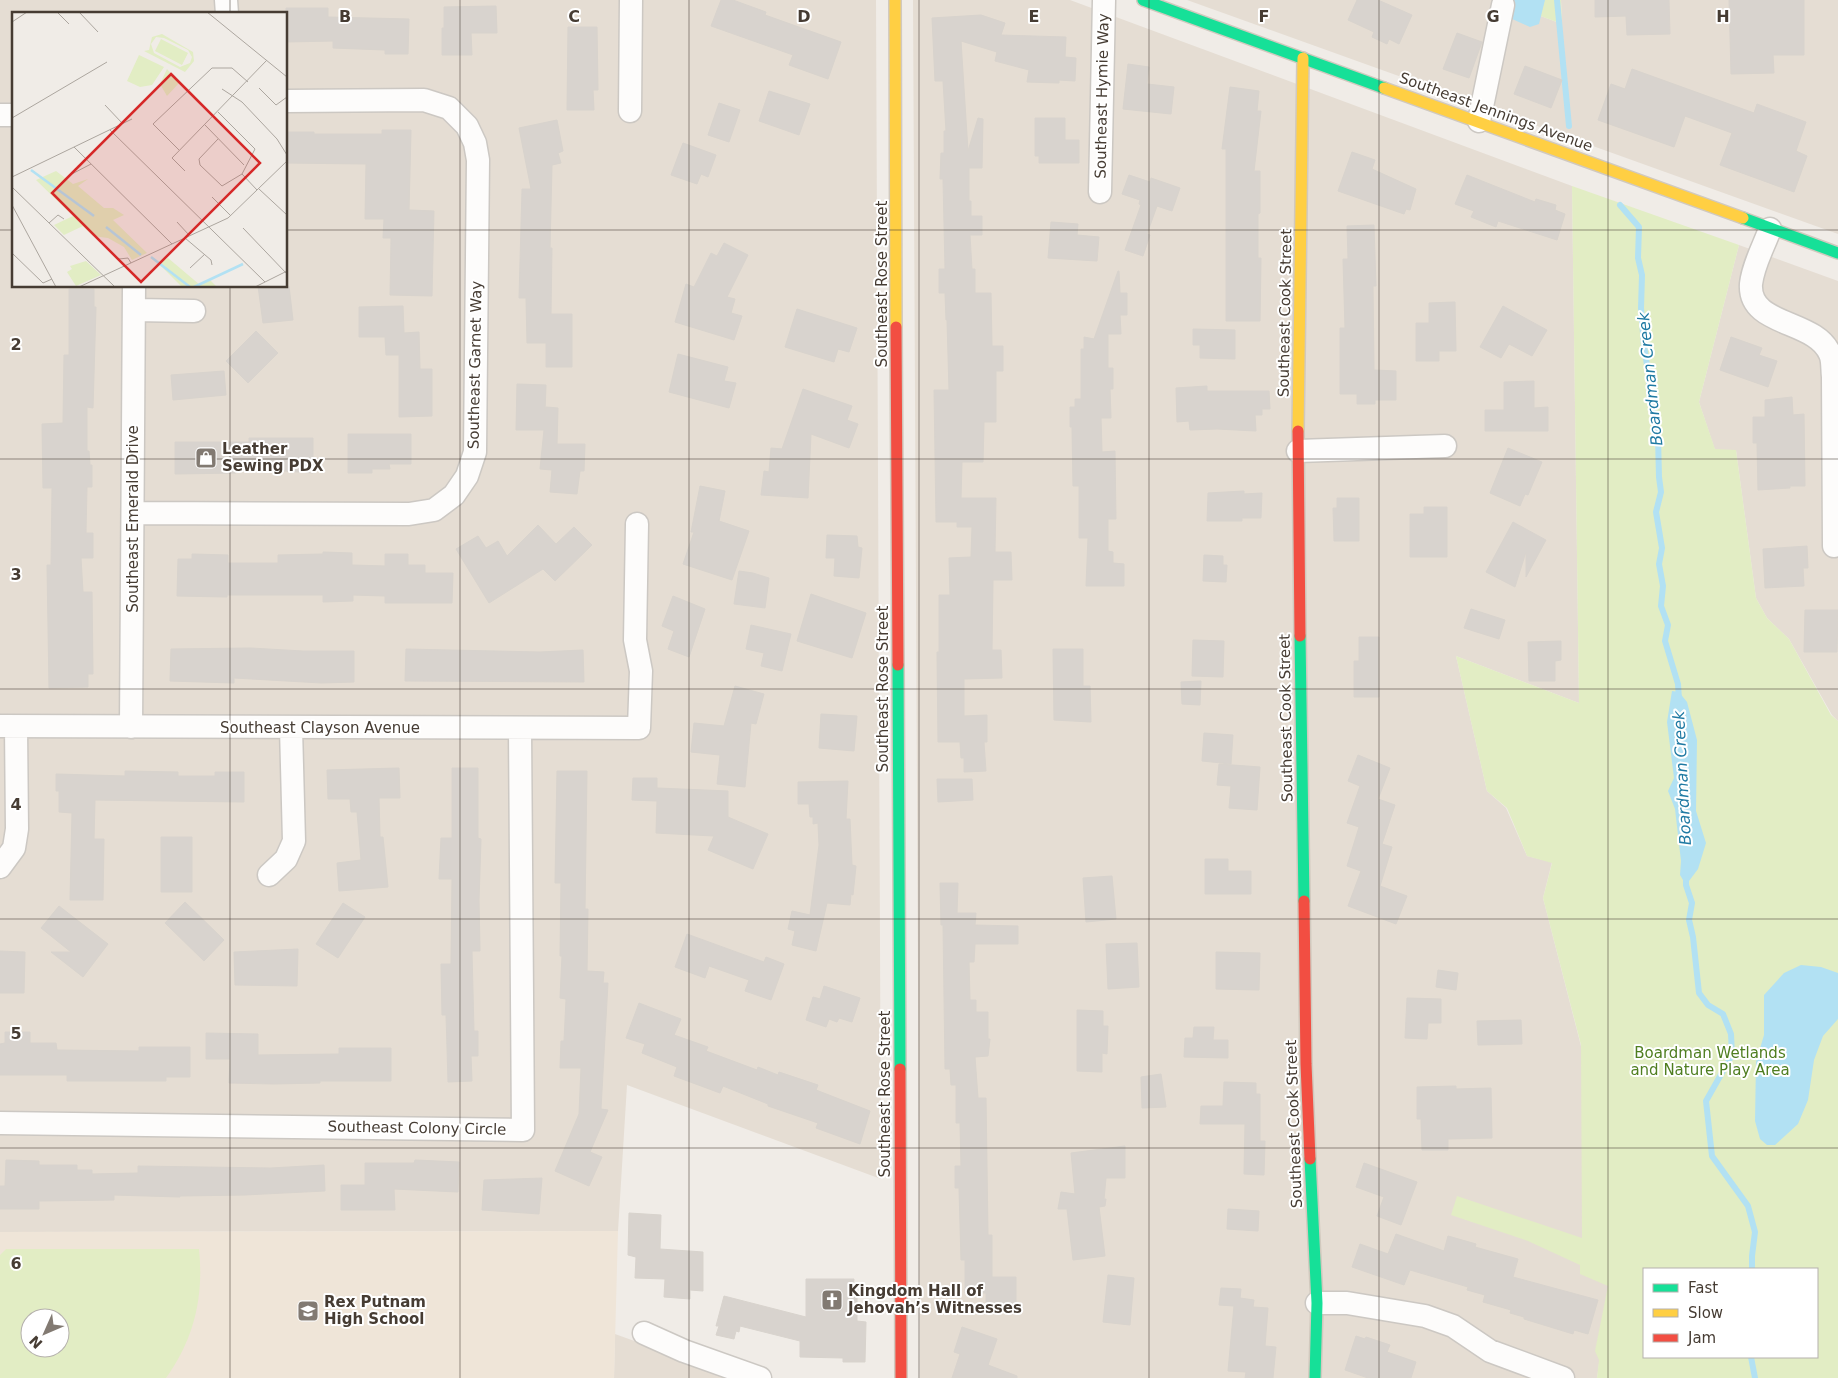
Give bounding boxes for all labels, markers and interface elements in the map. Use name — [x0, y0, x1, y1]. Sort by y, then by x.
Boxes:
text: B — [339, 7, 351, 26]
text: C — [568, 7, 580, 26]
text: D — [797, 7, 811, 26]
text: E — [1029, 7, 1039, 26]
text: F — [1259, 7, 1269, 26]
text: G — [1486, 7, 1500, 26]
text: H — [1716, 7, 1730, 26]
inset map — [12, 12, 288, 288]
street label: Southeast Hymie Way — [1092, 13, 1112, 179]
street label: Southeast Jennings Avenue — [1397, 69, 1595, 155]
street label: Southeast Rose Street — [873, 200, 891, 367]
street label: Southeast Cook Street — [1275, 229, 1295, 397]
street label: Southeast Garnet Way — [465, 280, 485, 449]
water label: Boardman Creek — [1633, 310, 1666, 447]
text: 2 — [10, 335, 22, 354]
street label: Southeast Emerald Drive — [124, 425, 142, 613]
place label: Leather Sewing PDX — [222, 440, 324, 475]
shop icon: Leather Sewing PDX — [194, 446, 218, 470]
text: 3 — [10, 565, 22, 584]
street label: Southeast Rose Street — [874, 605, 892, 772]
street label: Southeast Cook Street — [1276, 634, 1296, 802]
water label: Boardman Creek — [1669, 710, 1695, 846]
street label: Southeast Clayson Avenue — [220, 719, 420, 737]
text: 4 — [10, 795, 22, 814]
street label: Southeast Rose Street — [876, 1010, 894, 1177]
text: 5 — [10, 1024, 22, 1043]
street label: Southeast Cook Street — [1282, 1039, 1306, 1208]
park label: Boardman Wetlands and Nature Play Area — [1630, 1044, 1790, 1079]
street label: Southeast Colony Circle — [327, 1117, 507, 1139]
text: 6 — [10, 1254, 22, 1273]
legend — [1643, 1268, 1818, 1358]
text: Fast — [1688, 1279, 1718, 1297]
place label: Kingdom Hall of Jehovah’s Witnesses — [847, 1282, 1022, 1317]
church icon: Kingdom Hall of Jehovah’s Witnesses — [820, 1288, 844, 1312]
place label: Rex Putnam High School — [324, 1293, 426, 1328]
school or university icon: Rex Putnam High School — [296, 1299, 320, 1323]
text: Slow — [1688, 1304, 1723, 1322]
north arrow — [20, 1308, 70, 1358]
text: Jam — [1687, 1329, 1716, 1347]
text: N — [26, 1332, 46, 1352]

